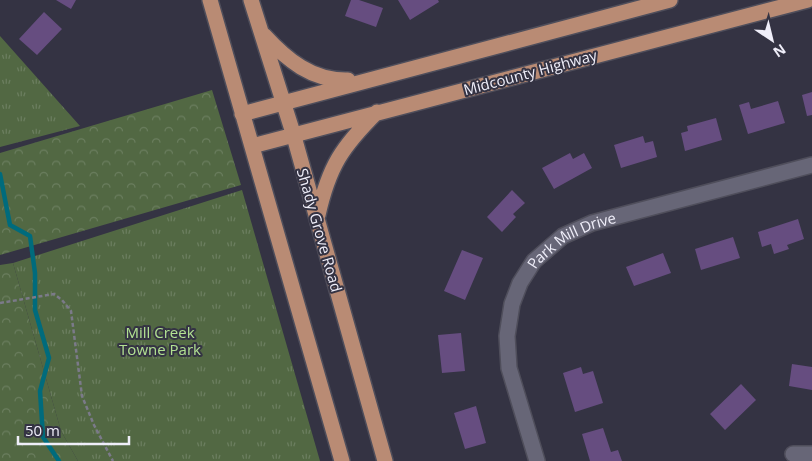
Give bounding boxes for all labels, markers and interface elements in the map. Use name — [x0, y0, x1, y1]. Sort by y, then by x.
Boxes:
north arrow — [747, 15, 797, 65]
text: N — [770, 40, 790, 62]
street label: Midcounty Highway — [461, 44, 599, 99]
street label: Shady Grove Road — [293, 166, 347, 294]
street label: Park Mill Drive — [522, 207, 618, 272]
park label: Mill Creek Towne Park — [119, 322, 201, 359]
scale bar — [18, 414, 129, 446]
text: 50 m — [25, 420, 60, 440]

